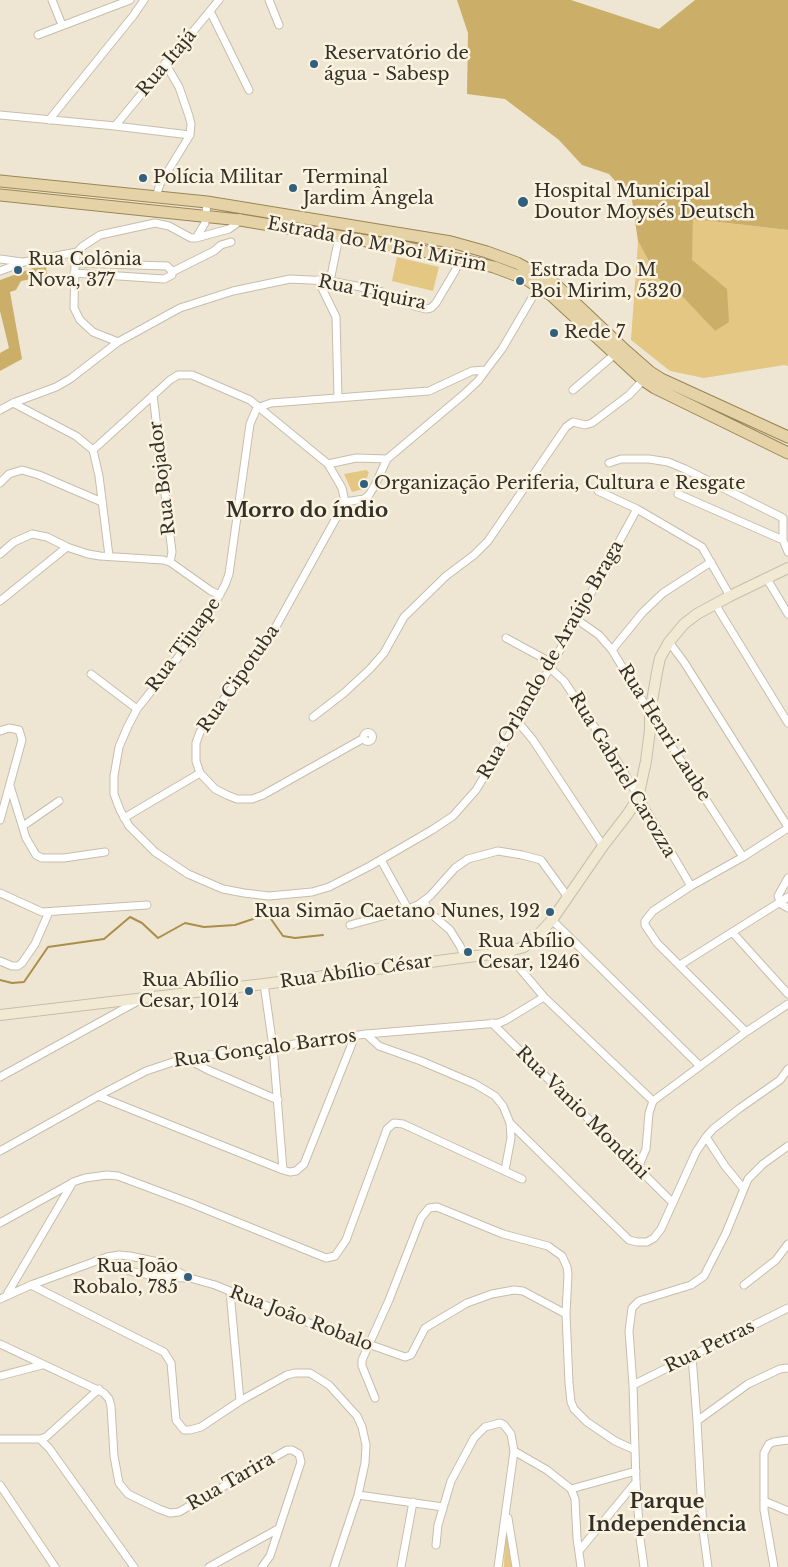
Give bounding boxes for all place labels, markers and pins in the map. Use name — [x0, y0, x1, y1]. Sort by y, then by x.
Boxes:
place label: Reservatório de água - Sabesp — [324, 43, 469, 86]
marker: Reservatório de água - Sabesp — [308, 58, 320, 70]
place label: Polícia Militar — [153, 167, 283, 189]
place label: Terminal Jardim Ângela — [303, 167, 434, 210]
marker: Polícia Militar — [137, 172, 149, 184]
place label: Hospital Municipal Doutor Moysés Deutsch — [534, 181, 755, 223]
marker: Terminal Jardim Ângela — [287, 182, 299, 194]
marker: Hospital Municipal Doutor Moysés Deutsch — [516, 195, 530, 209]
place label: Rua Colônia Nova, 377 — [28, 249, 142, 292]
place label: Estrada Do M Boi Mirim, 5320 — [530, 260, 682, 302]
marker: Rua Colônia Nova, 377 — [12, 264, 24, 276]
marker: Estrada Do M Boi Mirim, 5320 — [514, 275, 526, 287]
place label: Rede 7 — [564, 322, 625, 344]
marker: Rede 7 — [548, 327, 560, 339]
place label: Organização Periferia, Cultura e Resgate — [374, 473, 745, 495]
marker: Organização Periferia, Cultura e Resgate — [358, 478, 370, 490]
place label: Rua Simão Caetano Nunes, 192 — [254, 901, 540, 923]
marker: Rua Simão Caetano Nunes, 192 — [544, 906, 556, 918]
place label: Rua Abílio Cesar, 1246 — [478, 931, 580, 974]
marker: Rua Abílio Cesar, 1246 — [462, 946, 474, 958]
place label: Rua Abílio Cesar, 1014 — [139, 970, 239, 1012]
marker: Rua Abílio Cesar, 1014 — [243, 985, 255, 997]
place label: Rua João Robalo, 785 — [73, 1256, 178, 1298]
marker: Rua João Robalo, 785 — [182, 1271, 194, 1283]

